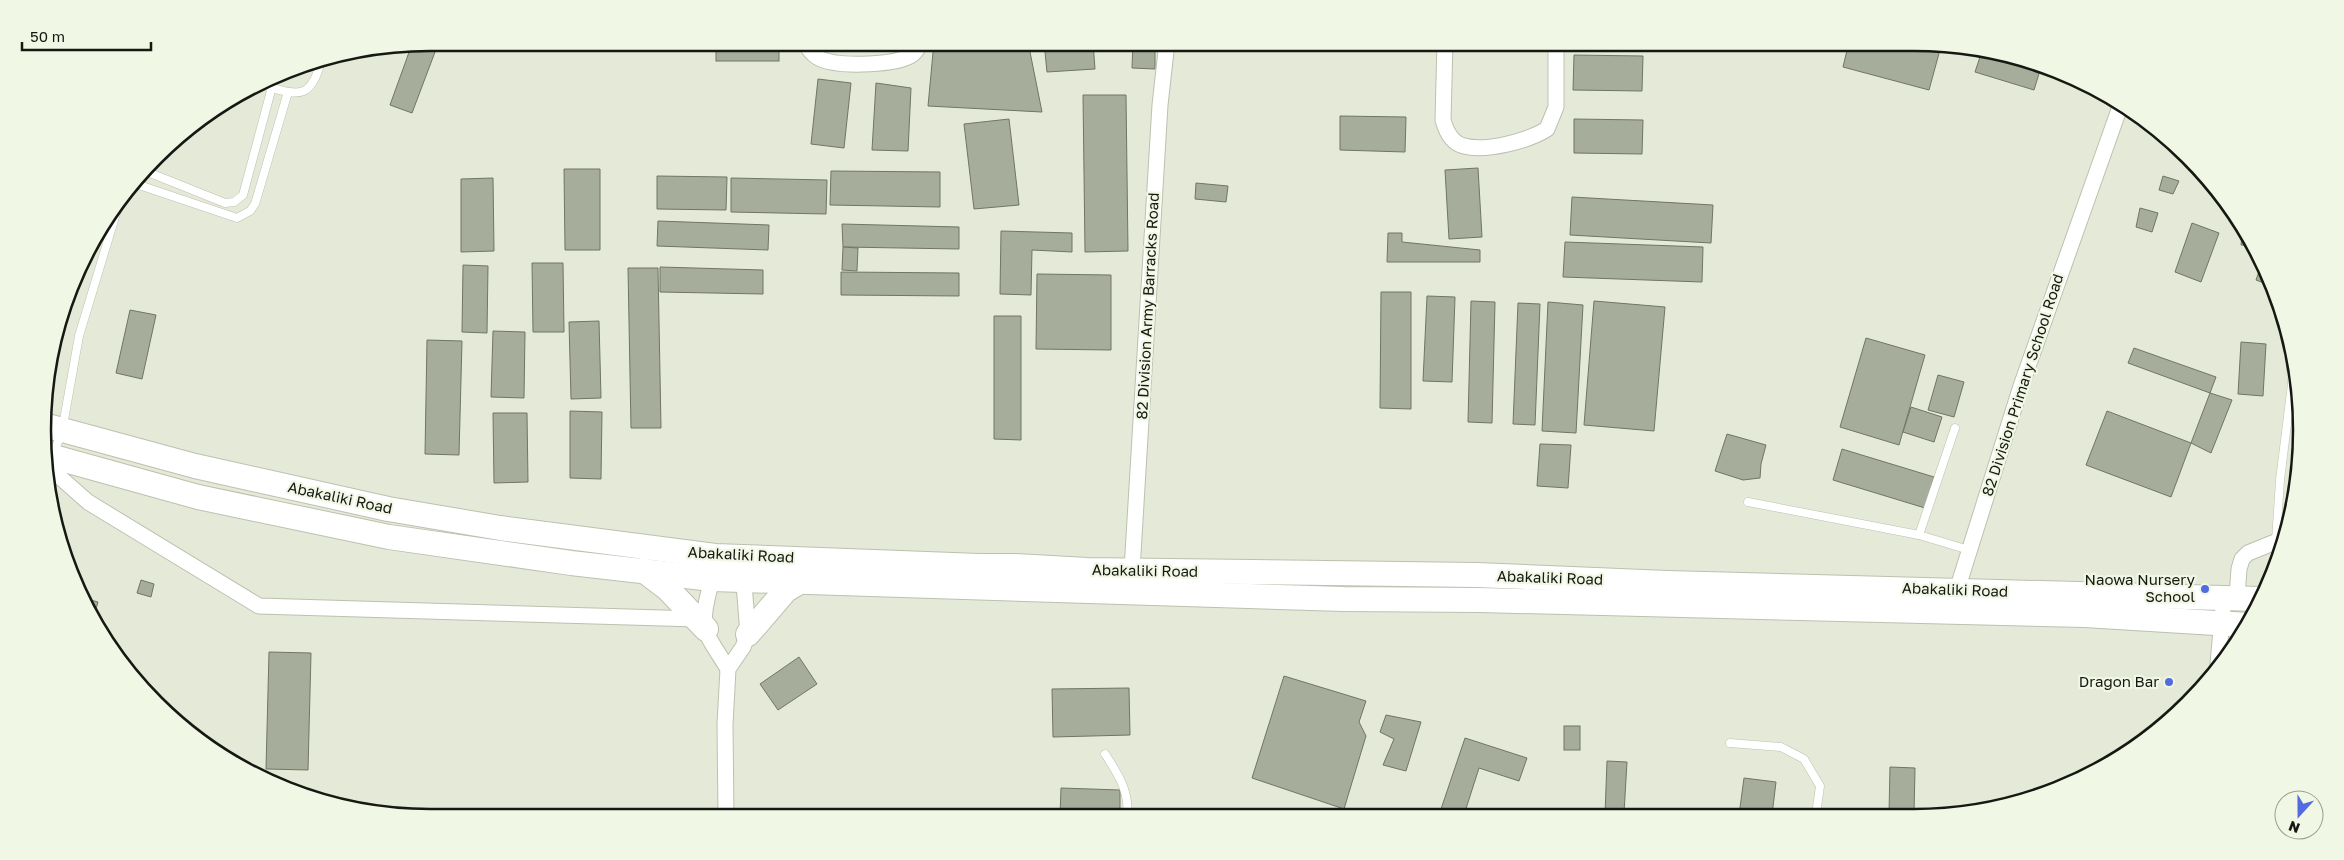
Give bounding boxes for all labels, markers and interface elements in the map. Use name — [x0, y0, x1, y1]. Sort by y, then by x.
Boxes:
scale bar — [22, 20, 151, 52]
text: 50 m — [30, 27, 65, 45]
street label: 82 Division Army Barracks Road — [1132, 192, 1162, 420]
street label: 82 Division Primary School Road — [1978, 271, 2067, 498]
street label: Abakaliki Road — [286, 477, 394, 517]
street label: Abakaliki Road — [687, 542, 795, 566]
street label: Abakaliki Road — [1092, 560, 1198, 580]
street label: Abakaliki Road — [1497, 566, 1604, 588]
place label: Naowa Nursery School — [2085, 570, 2196, 605]
street label: Abakaliki Road — [1902, 578, 2009, 600]
marker: Naowa Nursery School — [2199, 583, 2211, 595]
place label: Dragon Bar — [2079, 672, 2159, 690]
marker: Dragon Bar — [2163, 676, 2175, 688]
north arrow — [2274, 790, 2324, 840]
text: N — [2286, 818, 2302, 837]

